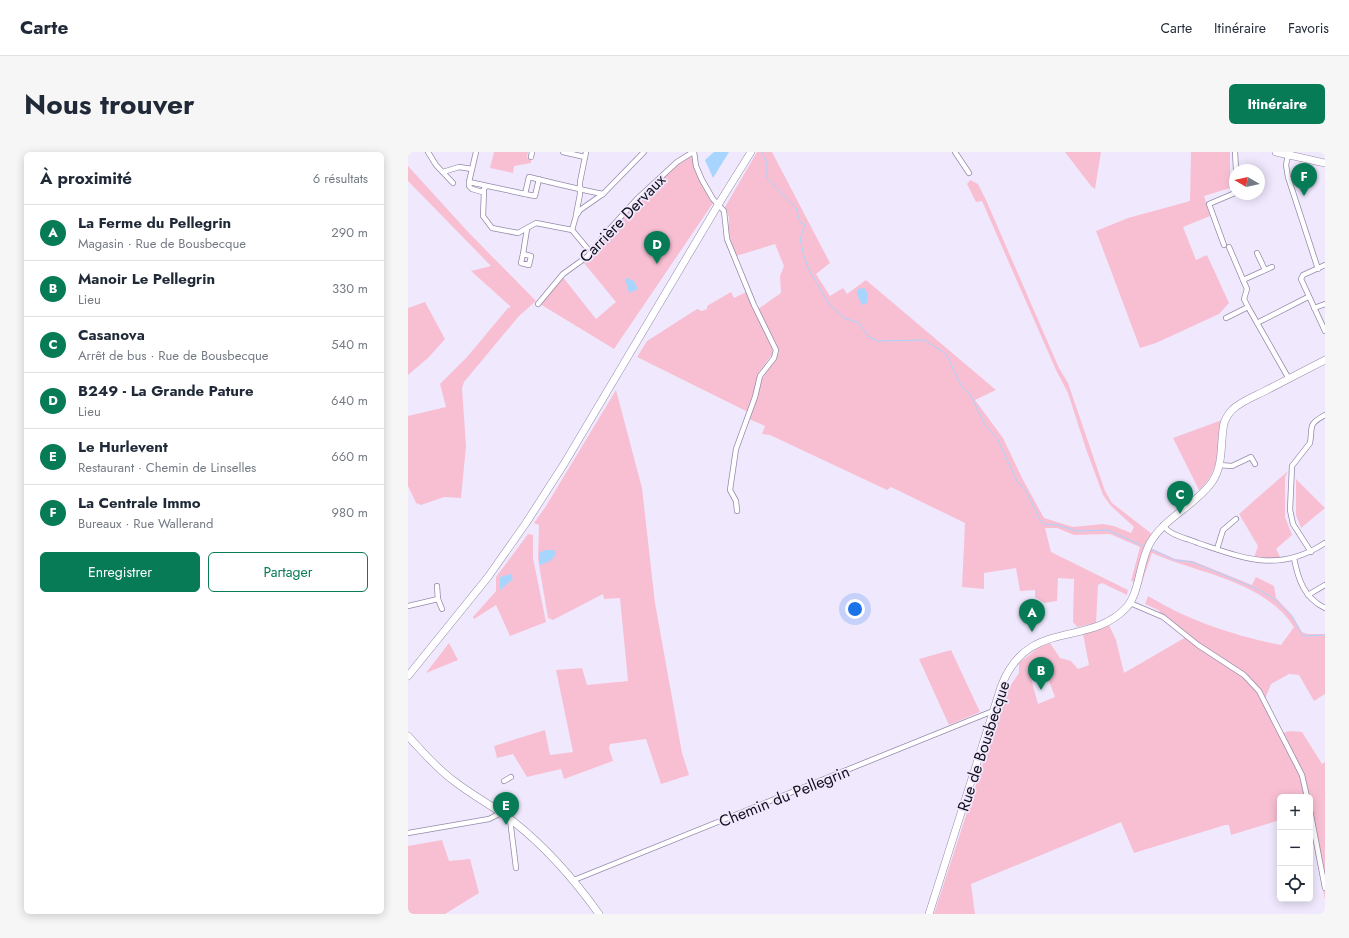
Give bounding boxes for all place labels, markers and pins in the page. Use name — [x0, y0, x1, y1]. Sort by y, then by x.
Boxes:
pin: F — [1291, 163, 1317, 196]
pin: D — [644, 231, 670, 264]
pin: C — [1167, 481, 1193, 514]
pin: A — [1019, 599, 1045, 632]
pin: B — [1028, 657, 1054, 690]
pin: E — [493, 792, 519, 825]

